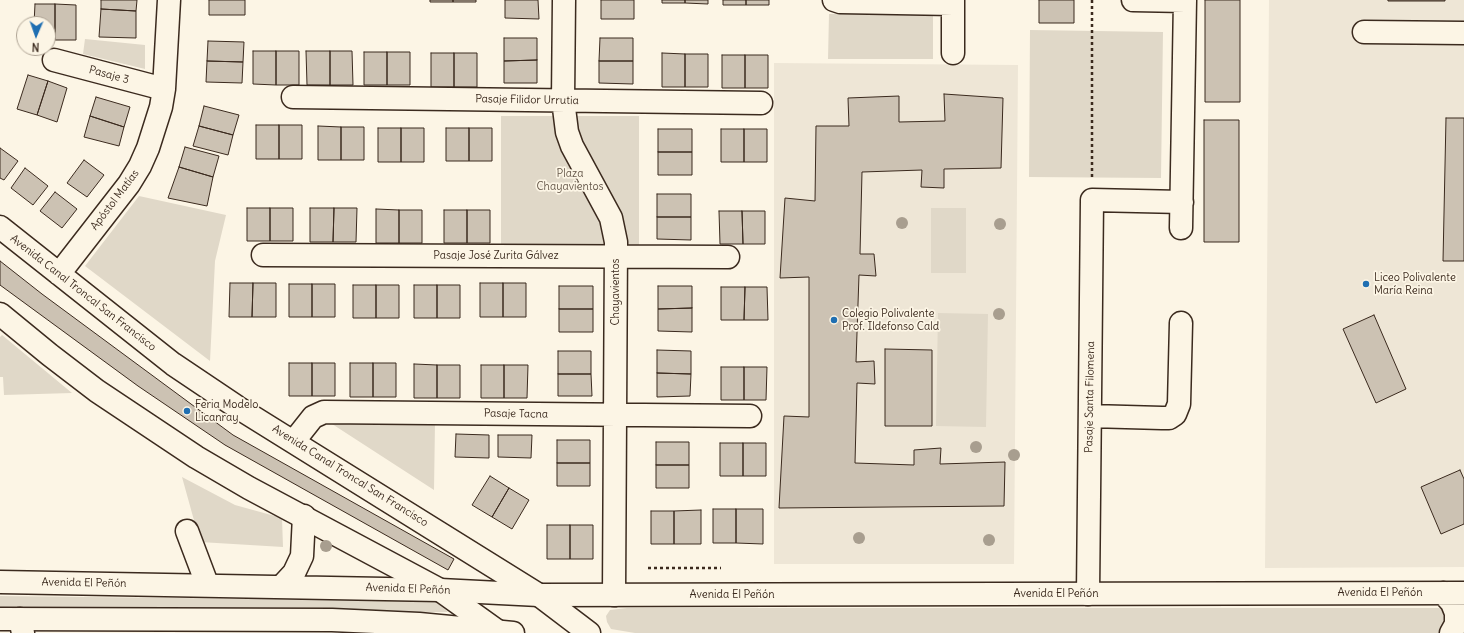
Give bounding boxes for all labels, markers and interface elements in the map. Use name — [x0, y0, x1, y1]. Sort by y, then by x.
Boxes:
north arrow — [16, 16, 56, 56]
text: N — [32, 40, 40, 54]
street label: Pasaje 3 — [87, 63, 131, 87]
street label: Pasaje Filidor Urrutia — [475, 92, 579, 108]
street label: Apóstol Matías — [88, 167, 142, 233]
park label: Plaza Chayavientos — [536, 167, 604, 193]
street label: Avenida Canal Troncal San Francisco — [7, 232, 159, 354]
street label: Pasaje José Zurita Gálvez — [433, 249, 559, 263]
street label: Chayavientos — [609, 258, 623, 326]
place label: Liceo Polivalente María Reina — [1374, 271, 1456, 297]
marker: Liceo Polivalente María Reina — [1361, 279, 1371, 289]
place label: Colegio Polivalente Prof. Ildefonso Cald — [842, 307, 939, 333]
marker: Colegio Polivalente Prof. Ildefonso Cald — [829, 315, 839, 325]
street label: Pasaje Santa Filomena — [1082, 341, 1098, 453]
place label: Feria Modelo Licanray — [195, 398, 258, 424]
marker: Feria Modelo Licanray — [182, 406, 192, 416]
street label: Pasaje Tacna — [484, 407, 548, 421]
street label: Avenida Canal Troncal San Francisco — [270, 422, 430, 530]
street label: Avenida El Peñón — [41, 576, 127, 590]
street label: Avenida El Peñón — [365, 581, 451, 597]
street label: Avenida El Peñón — [1337, 586, 1423, 600]
street label: Avenida El Peñón — [1013, 587, 1099, 601]
street label: Avenida El Peñón — [689, 588, 775, 602]

